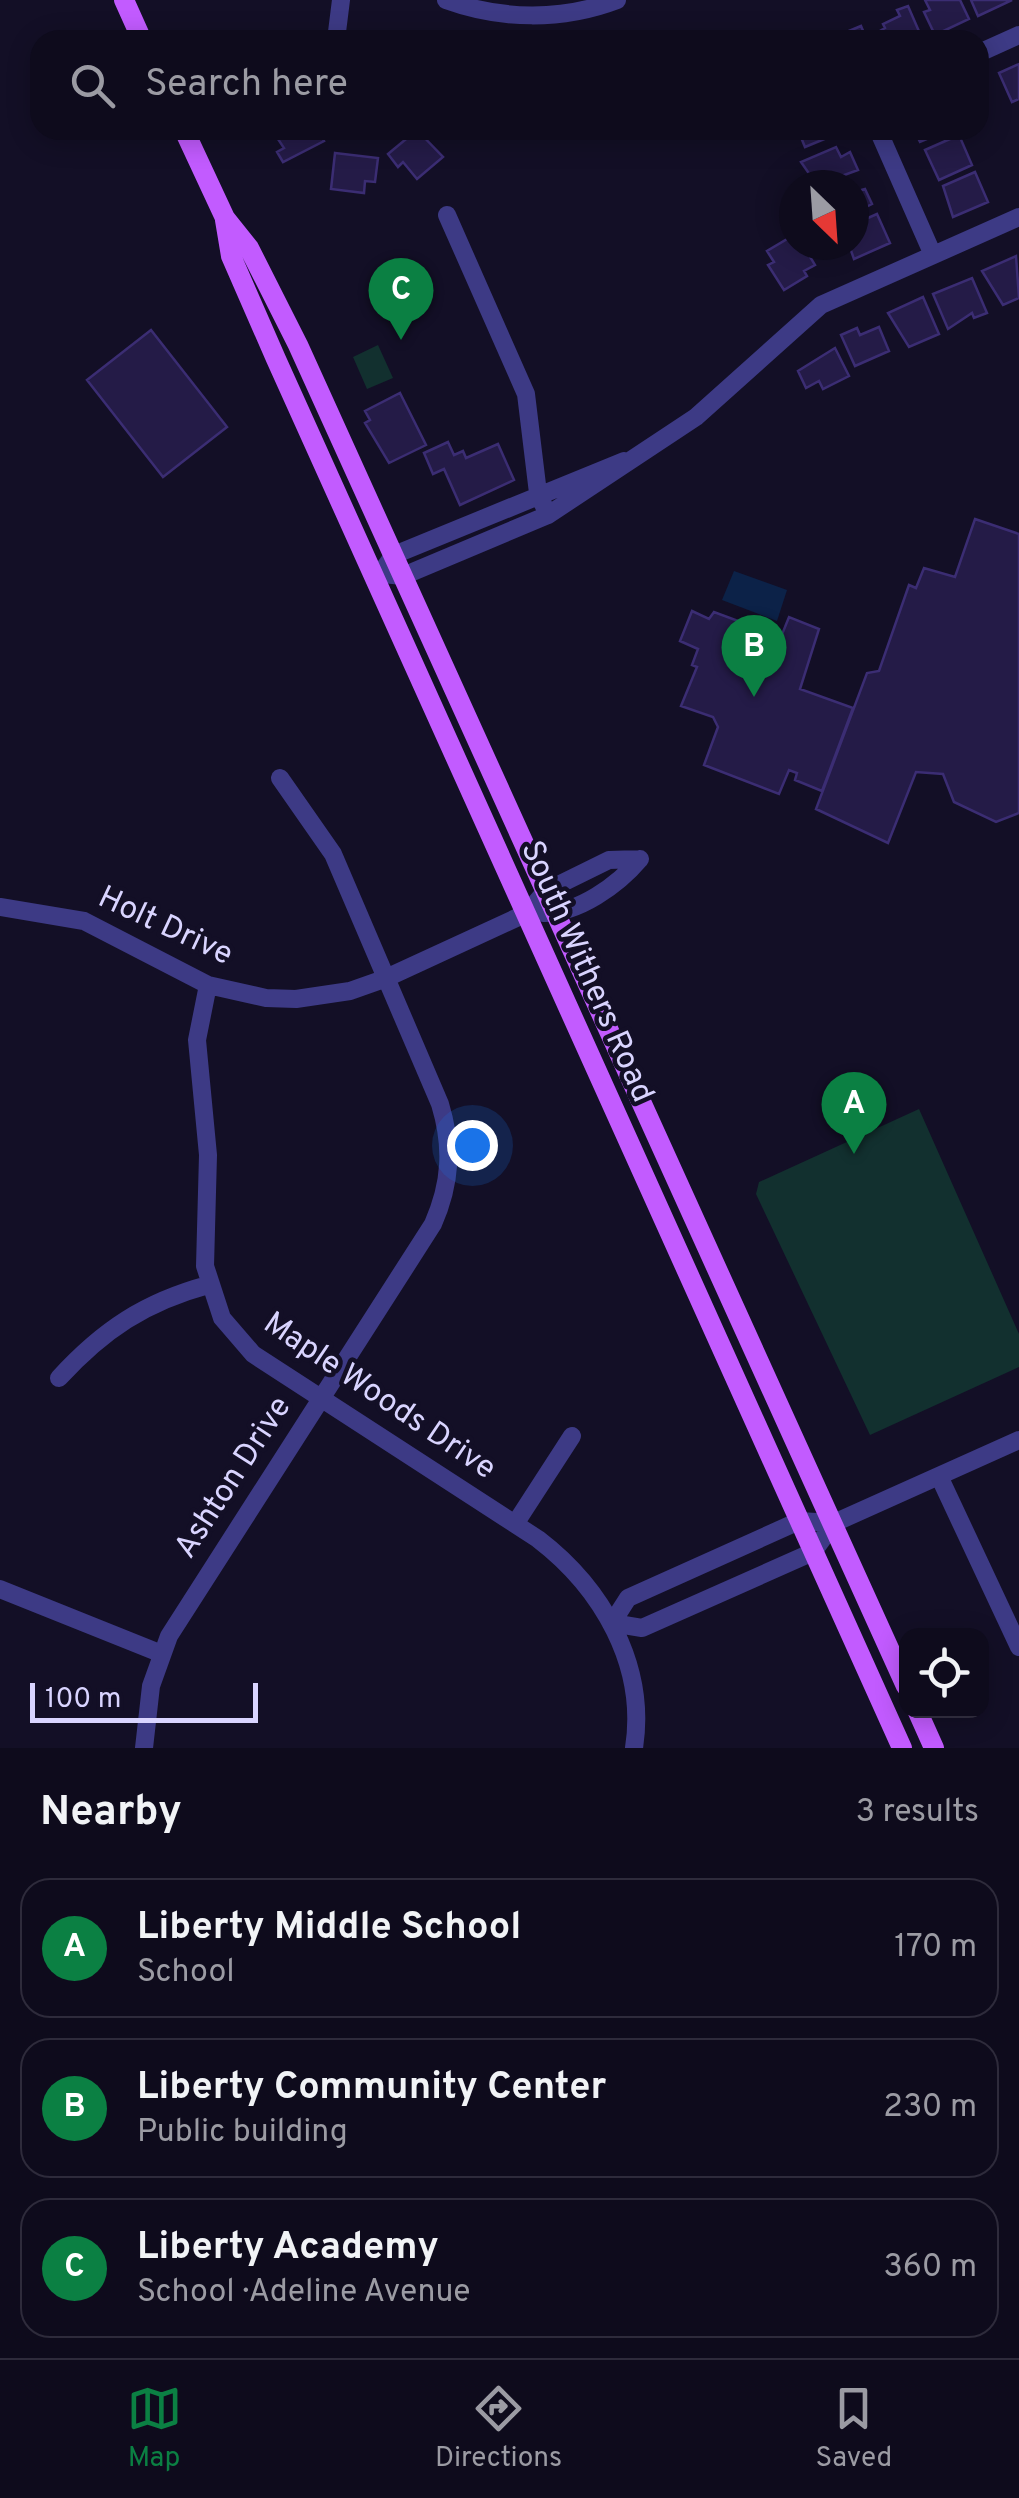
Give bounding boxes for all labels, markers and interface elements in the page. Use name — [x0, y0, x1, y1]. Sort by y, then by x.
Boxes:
search box — [30, 30, 989, 140]
icon: search — [65, 58, 120, 113]
text: Search here — [145, 61, 348, 110]
north arrow — [779, 170, 869, 260]
pin: C — [368, 258, 434, 340]
pin: B — [722, 614, 786, 697]
street label: South Withers Road — [510, 835, 662, 1109]
street label: Holt Drive — [91, 878, 239, 976]
pin: A — [822, 1072, 886, 1154]
your location — [447, 1120, 498, 1171]
street label: Maple Woods Drive — [255, 1304, 503, 1490]
street label: Ashton Drive — [167, 1390, 301, 1566]
map controls — [899, 1628, 989, 1718]
button: locate — [899, 1628, 989, 1718]
scale bar — [30, 1678, 258, 1722]
text: 100 m — [45, 1682, 121, 1718]
text: Nearby — [40, 1787, 182, 1840]
text: 3 results — [856, 1793, 979, 1833]
text: Liberty Middle School — [137, 1904, 521, 1953]
text: A — [63, 1928, 86, 1968]
text: 170 m — [894, 1928, 977, 1968]
text: School — [137, 1953, 235, 1993]
text: Liberty Community Center — [137, 2064, 606, 2113]
text: B — [63, 2088, 86, 2128]
text: 230 m — [883, 2088, 977, 2128]
text: Public building — [137, 2113, 348, 2153]
text: Liberty Academy — [137, 2224, 439, 2273]
text: C — [64, 2248, 85, 2288]
text: 360 m — [883, 2248, 977, 2288]
text: School · Adeline Avenue — [137, 2273, 471, 2313]
tab: Map — [127, 2381, 182, 2477]
tab: Directions — [435, 2381, 562, 2477]
tab: Saved — [815, 2381, 892, 2477]

